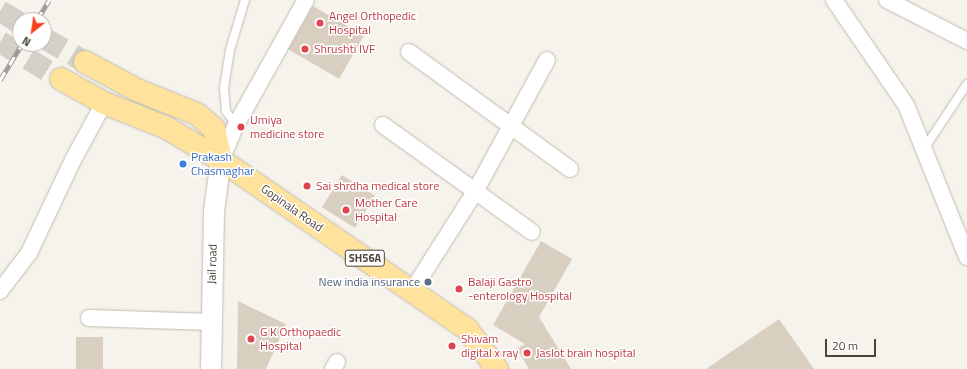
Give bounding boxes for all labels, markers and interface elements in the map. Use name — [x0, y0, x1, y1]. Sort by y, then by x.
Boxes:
place label: Angel Orthopedic Hospital — [329, 9, 416, 37]
north arrow — [12, 12, 52, 52]
marker: Angel Orthopedic Hospital — [314, 17, 326, 29]
text: N — [19, 33, 34, 50]
place label: Shrushti IVF — [314, 42, 375, 56]
marker: Shrushti IVF — [299, 43, 311, 55]
place label: Umiya medicine store — [250, 113, 324, 141]
marker: Umiya medicine store — [235, 121, 247, 133]
place label: Prakash Chasmaghar — [191, 150, 254, 178]
marker: Prakash Chasmaghar — [178, 159, 188, 169]
place label: Sai shrdha medical store — [316, 179, 439, 193]
marker: Sai shrdha medical store — [301, 180, 313, 192]
street label: Gopinala Road — [258, 181, 326, 235]
place label: Mother Care Hospital — [355, 196, 417, 224]
marker: Mother Care Hospital — [340, 204, 352, 216]
street label: Jail road — [204, 244, 220, 284]
road number: SH56A — [344, 249, 386, 267]
place label: New india insurance — [319, 275, 420, 289]
place label: Balaji Gastro -enterology Hospital — [468, 275, 572, 303]
marker: New india insurance — [423, 277, 433, 287]
marker: Balaji Gastro -enterology Hospital — [453, 283, 465, 295]
place label: G K Orthopaedic Hospital — [260, 325, 341, 353]
scale bar — [827, 331, 878, 357]
place label: Shivam digital x ray — [461, 332, 518, 360]
marker: G K Orthopaedic Hospital — [245, 333, 257, 345]
text: 20 m — [832, 336, 858, 355]
marker: Shivam digital x ray — [446, 340, 458, 352]
place label: Jaslot brain hospital — [536, 346, 635, 360]
marker: Jaslot brain hospital — [521, 347, 533, 359]

